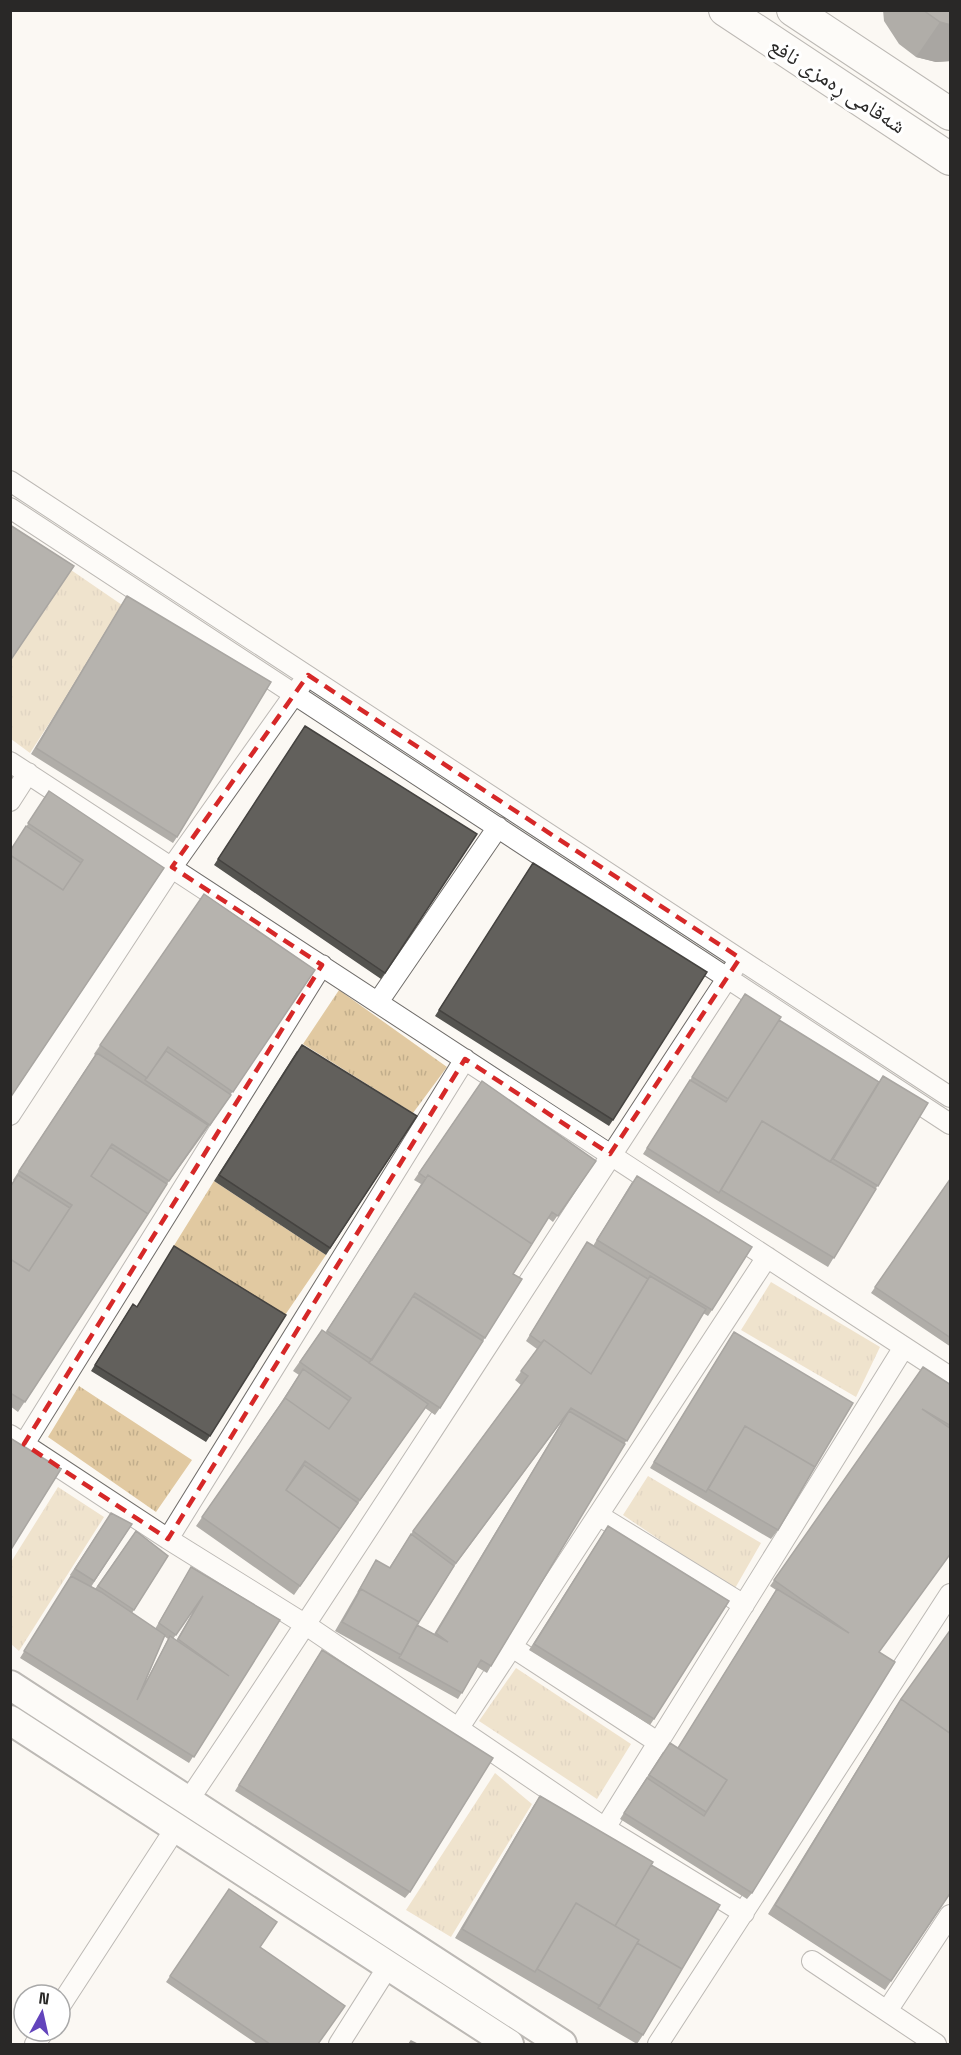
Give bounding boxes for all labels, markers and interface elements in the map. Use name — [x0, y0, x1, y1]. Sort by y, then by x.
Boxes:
street label: شەقامی ڕەمزی نافع — [763, 31, 911, 143]
north arrow — [12, 1983, 72, 2043]
text: N — [37, 1987, 51, 2010]

